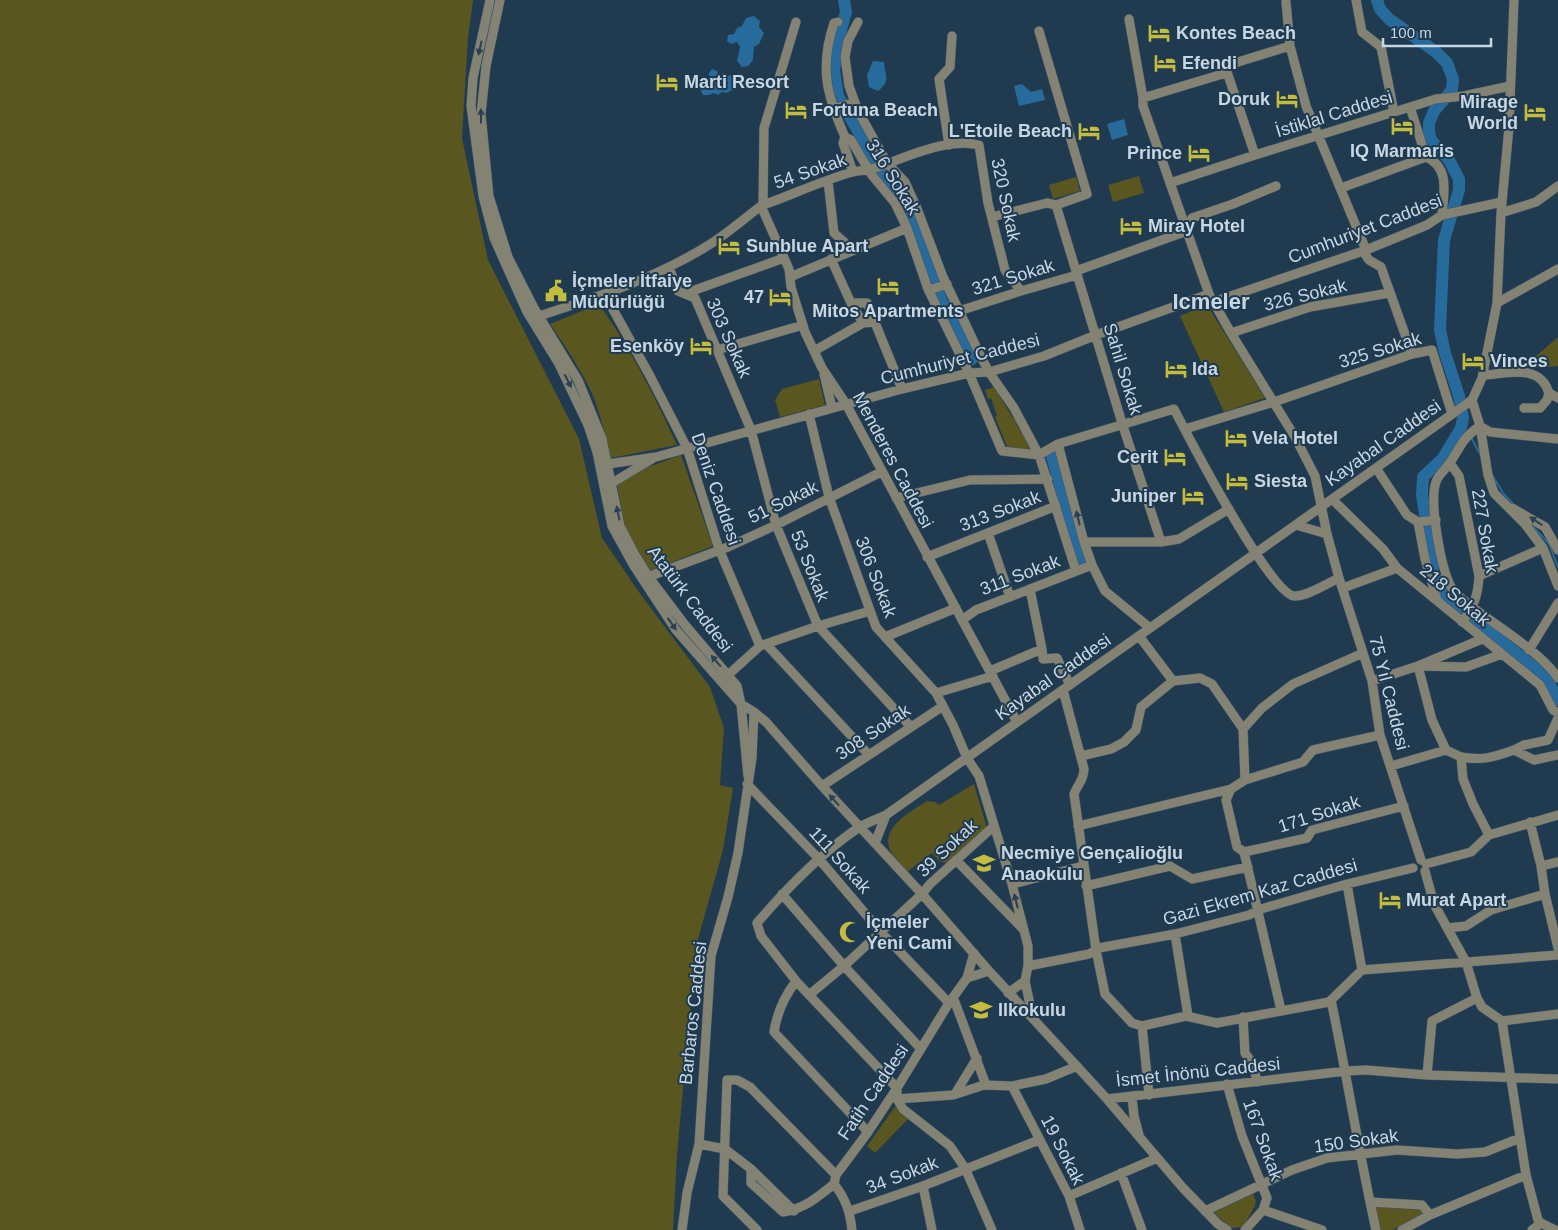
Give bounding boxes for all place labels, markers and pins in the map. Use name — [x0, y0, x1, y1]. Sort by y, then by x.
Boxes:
hotel icon: Kontes Beach — [1146, 20, 1172, 46]
place label: Kontes Beach — [1176, 23, 1296, 43]
hotel icon: Efendi — [1152, 50, 1178, 76]
place label: Efendi — [1182, 53, 1237, 73]
hotel icon: Marti Resort — [654, 69, 680, 95]
place label: Marti Resort — [684, 72, 789, 92]
hotel icon: Doruk — [1274, 86, 1300, 112]
place label: Doruk — [1218, 89, 1271, 109]
place label: Mirage World — [1460, 92, 1518, 133]
hotel icon: Fortuna Beach — [783, 97, 809, 123]
hotel icon: Mirage World — [1522, 99, 1548, 125]
place label: Fortuna Beach — [812, 100, 938, 120]
hotel icon: IQ Marmaris — [1389, 113, 1415, 139]
hotel icon: L'Etoile Beach — [1076, 118, 1102, 144]
place label: L'Etoile Beach — [949, 121, 1072, 141]
hotel icon: Prince — [1186, 140, 1212, 166]
place label: IQ Marmaris — [1350, 141, 1454, 161]
place label: Prince — [1127, 143, 1182, 163]
hotel icon: Miray Hotel — [1118, 213, 1144, 239]
place label: Miray Hotel — [1148, 216, 1245, 236]
hotel icon: Sunblue Apart — [716, 233, 742, 259]
place label: Sunblue Apart — [746, 236, 868, 256]
place label: İçmeler İtfaiye Müdürlüğü — [572, 271, 692, 312]
hotel icon: Mitos Apartments — [875, 273, 901, 299]
public building icon: İçmeler İtfaiye Müdürlüğü — [543, 278, 569, 304]
hotel icon: 47 — [767, 284, 793, 310]
place label: 47 — [744, 287, 764, 307]
place label: Mitos Apartments — [812, 301, 964, 321]
hotel icon: Esenköy — [688, 333, 714, 359]
place label: Esenköy — [610, 336, 684, 356]
hotel icon: Vinces — [1460, 348, 1486, 374]
place label: Vinces — [1490, 351, 1548, 371]
hotel icon: Ida — [1163, 356, 1189, 382]
place label: Ida — [1192, 359, 1219, 379]
hotel icon: Vela Hotel — [1223, 425, 1249, 451]
place label: Vela Hotel — [1252, 428, 1338, 448]
hotel icon: Cerit — [1162, 444, 1188, 470]
place label: Cerit — [1117, 447, 1158, 467]
hotel icon: Siesta — [1224, 468, 1250, 494]
place label: Siesta — [1254, 471, 1308, 491]
hotel icon: Juniper — [1180, 483, 1206, 509]
place label: Juniper — [1111, 486, 1176, 506]
place label: Necmiye Gençalioğlu Anaokulu — [1001, 843, 1183, 884]
school or university icon: Necmiye Gençalioğlu Anaokulu — [971, 850, 997, 876]
hotel icon: Murat Apart — [1377, 887, 1403, 913]
place label: Murat Apart — [1406, 890, 1506, 910]
place label: İçmeler Yeni Cami — [866, 912, 952, 953]
mosque icon: İçmeler Yeni Cami — [837, 919, 863, 945]
school or university icon: Ilkokulu — [968, 997, 994, 1023]
place label: Ilkokulu — [998, 1000, 1066, 1020]

